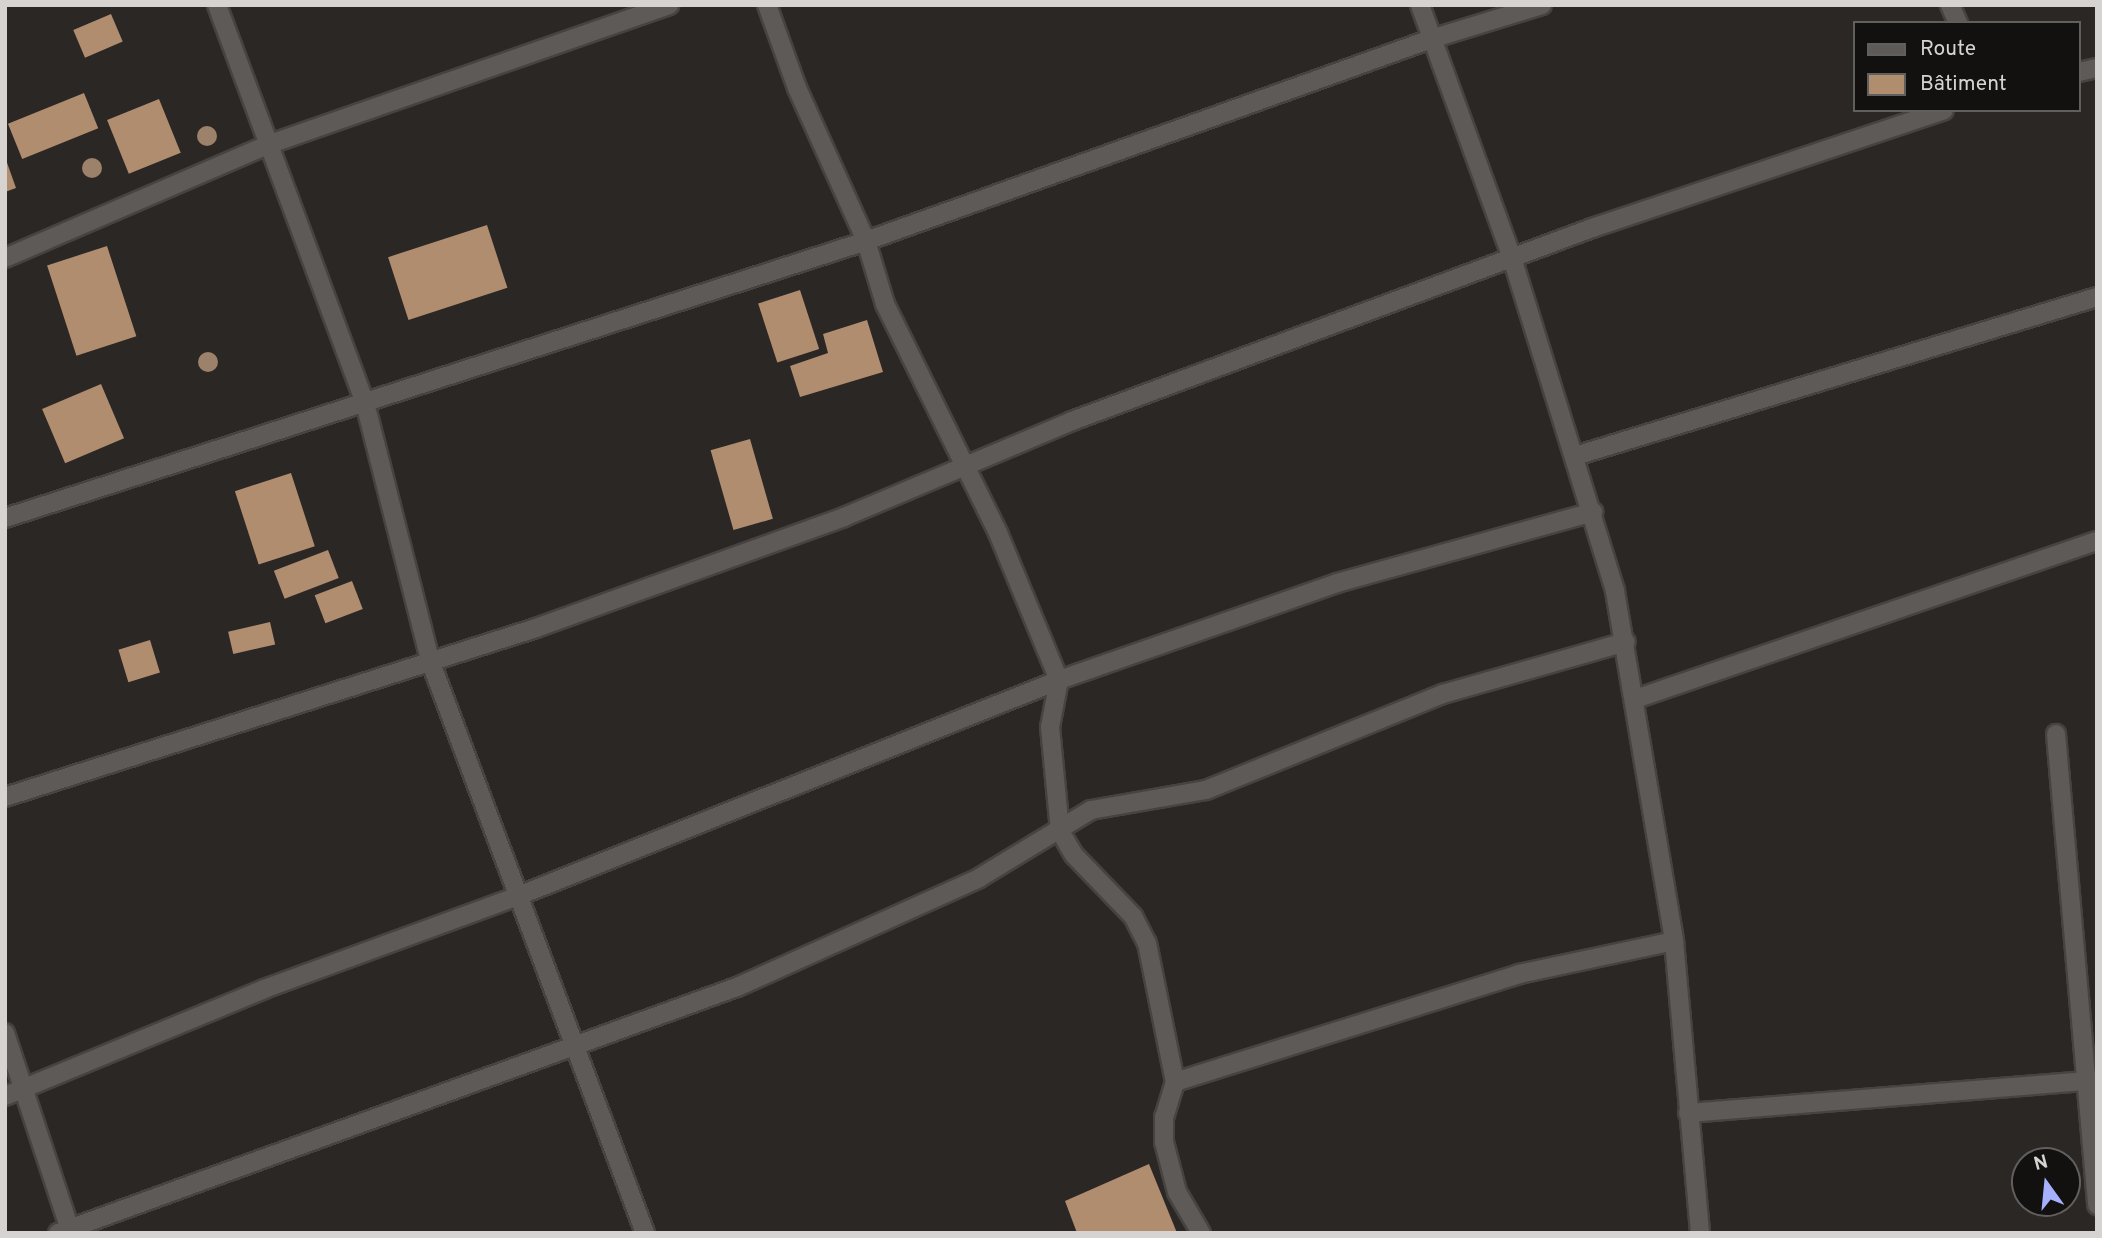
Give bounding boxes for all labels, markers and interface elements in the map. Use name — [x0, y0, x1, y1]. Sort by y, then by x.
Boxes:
legend — [1854, 21, 2081, 112]
text: Route — [1920, 36, 1976, 63]
text: Bâtiment — [1920, 71, 2007, 98]
north arrow — [2011, 1147, 2081, 1217]
text: N — [2031, 1150, 2051, 1177]

